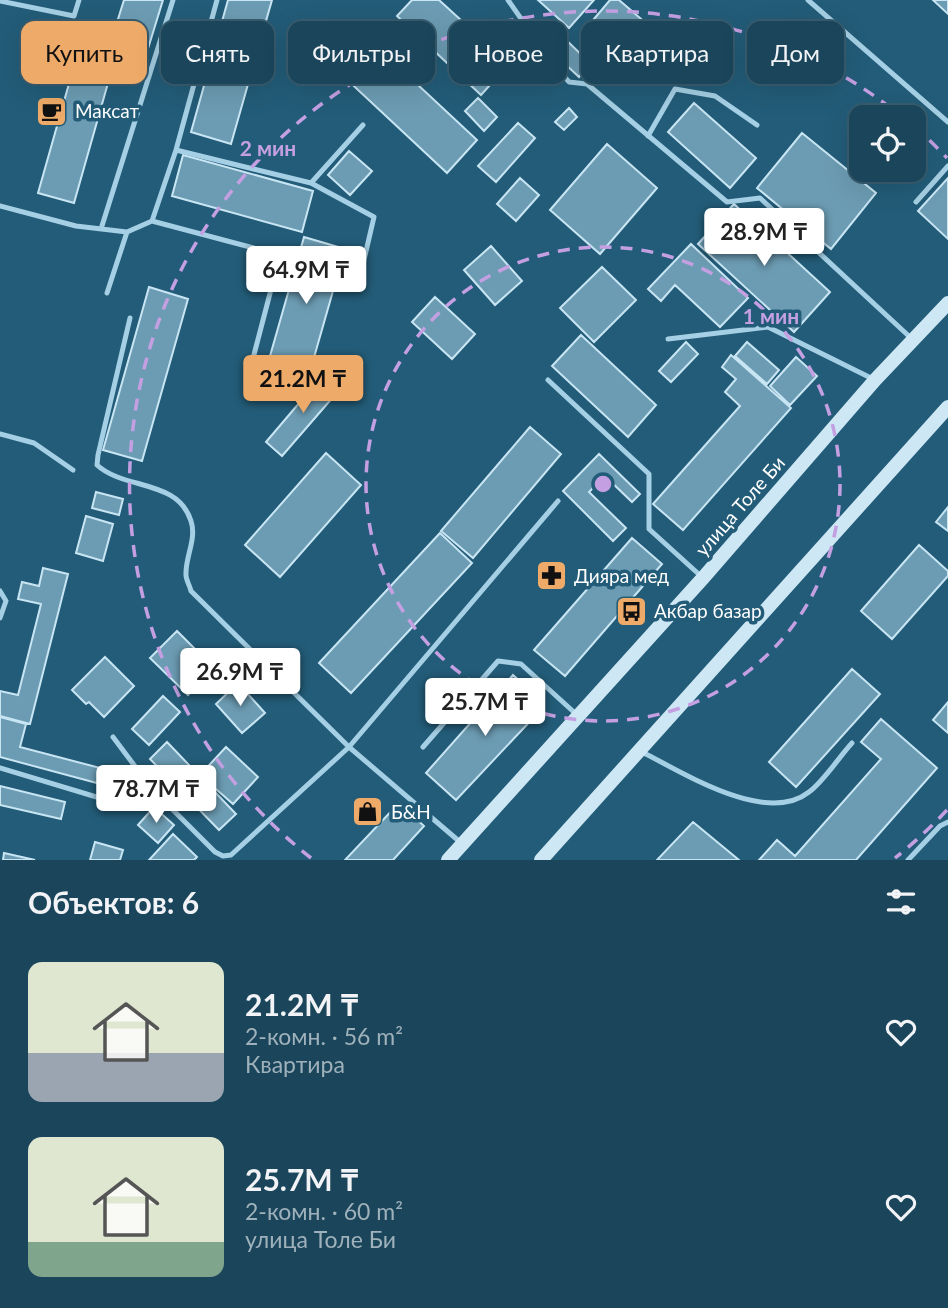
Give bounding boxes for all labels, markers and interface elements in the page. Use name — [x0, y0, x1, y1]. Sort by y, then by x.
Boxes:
chip: Купить — [21, 21, 147, 84]
chip: Снять — [161, 21, 274, 84]
chip: Фильтры — [288, 21, 435, 84]
chip: Новое — [449, 21, 567, 84]
chip: Квартира — [581, 21, 733, 84]
chip: Дом — [747, 21, 844, 84]
cafe icon: Максат — [35, 94, 69, 128]
place label: Максат — [75, 99, 140, 122]
map controls — [849, 105, 926, 182]
button: locate — [849, 105, 926, 182]
text: 2 мин — [240, 135, 296, 160]
pin: 28.9M ₸ — [699, 208, 829, 268]
text: 28.9M ₸ — [720, 217, 808, 245]
pin: 64.9M ₸ — [241, 246, 371, 306]
text: 64.9M ₸ — [262, 255, 350, 283]
text: 1 мин — [743, 303, 799, 328]
pin: 21.2M ₸ — [238, 356, 368, 415]
text: 21.2M ₸ — [259, 364, 347, 392]
street label: улица Толе Би — [690, 451, 789, 560]
centre of rings — [591, 472, 615, 496]
pharmacy icon: Дияра мед — [534, 559, 568, 593]
place label: Дияра мед — [574, 564, 669, 587]
bus stop icon: Акбар базар — [614, 594, 648, 628]
place label: Акбар базар — [654, 599, 762, 622]
pin: 26.9M ₸ — [175, 648, 305, 708]
text: 26.9M ₸ — [196, 657, 284, 685]
pin: 25.7M ₸ — [420, 678, 550, 738]
text: 25.7M ₸ — [441, 687, 529, 715]
pin: 78.7M ₸ — [91, 766, 221, 825]
text: 78.7M ₸ — [112, 774, 200, 802]
shop icon: Б&Н — [351, 795, 385, 829]
place label: Б&Н — [391, 800, 431, 823]
icon: filters — [882, 883, 920, 921]
text: Объектов: 6 — [28, 884, 199, 920]
text: 21.2M ₸ — [245, 986, 359, 1022]
icon: home — [84, 990, 168, 1074]
icon: heart — [882, 1013, 920, 1051]
text: 2-комн. · 56 m² — [245, 1022, 403, 1050]
text: Квартира — [245, 1050, 345, 1078]
text: 25.7M ₸ — [245, 1161, 359, 1197]
icon: home — [84, 1165, 168, 1249]
icon: heart — [882, 1188, 920, 1226]
text: 2-комн. · 60 m² — [245, 1197, 403, 1225]
text: улица Толе Би — [245, 1225, 396, 1253]

